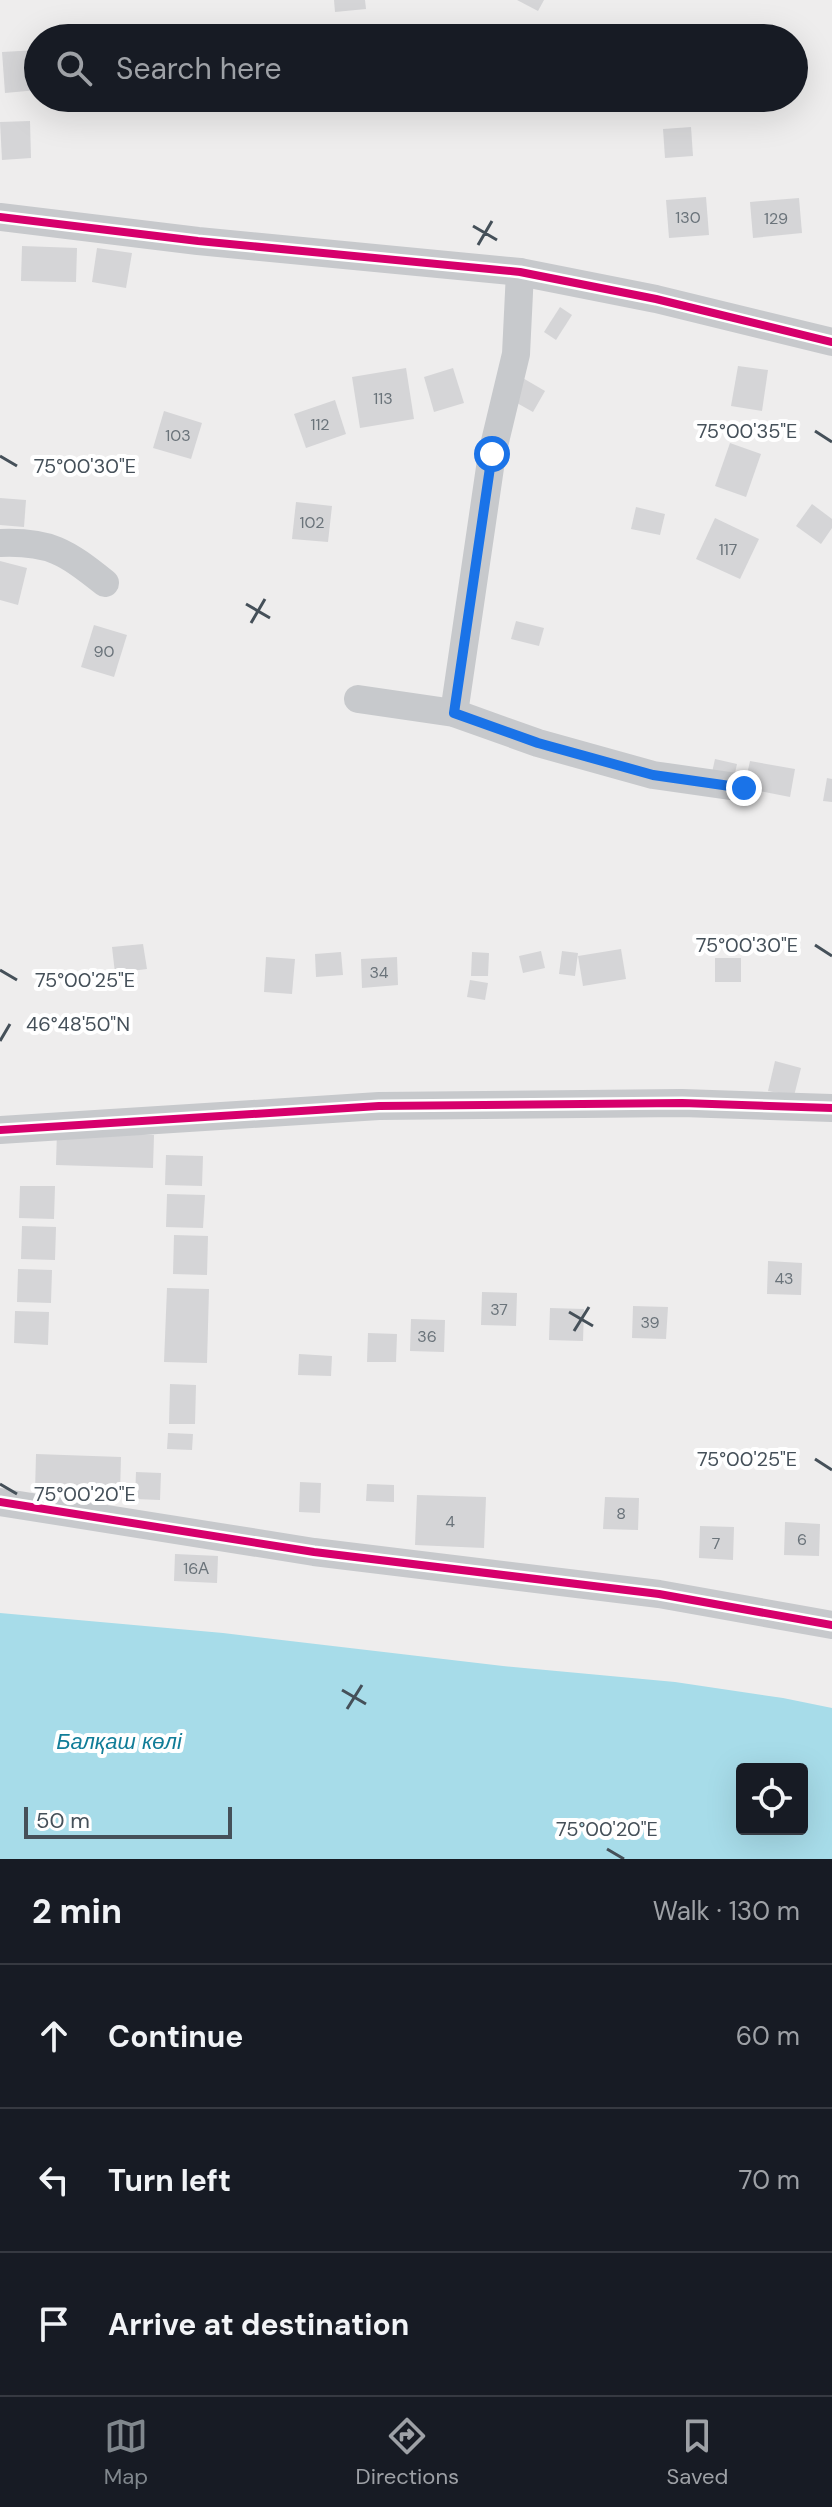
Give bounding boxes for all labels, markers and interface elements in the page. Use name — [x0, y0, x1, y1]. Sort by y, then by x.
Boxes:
search box — [24, 24, 808, 112]
icon: search — [52, 46, 96, 90]
text: Search here — [116, 49, 282, 88]
house number: 130 — [675, 207, 701, 228]
house number: 129 — [764, 208, 788, 229]
house number: 113 — [373, 388, 393, 409]
house number: 112 — [310, 414, 330, 435]
text: 75°00'35"E — [697, 418, 797, 444]
house number: 103 — [165, 425, 191, 446]
route start — [474, 436, 510, 472]
text: 75°00'30"E — [34, 453, 136, 479]
house number: 102 — [300, 512, 325, 533]
house number: 117 — [719, 539, 737, 560]
house number: 90 — [94, 641, 115, 662]
route end — [726, 770, 762, 806]
text: 75°00'30"E — [696, 932, 798, 958]
house number: 34 — [369, 962, 389, 983]
text: 75°00'25"E — [35, 967, 135, 993]
text: 46°48'50"N — [26, 1011, 130, 1037]
house number: 43 — [774, 1268, 794, 1289]
house number: 37 — [490, 1299, 508, 1320]
house number: 39 — [640, 1312, 660, 1333]
house number: 36 — [417, 1326, 437, 1347]
text: 75°00'25"E — [697, 1446, 797, 1472]
text: 75°00'20"E — [34, 1481, 136, 1507]
house number: 8 — [616, 1503, 626, 1524]
house number: 4 — [445, 1511, 455, 1532]
house number: 6 — [797, 1529, 807, 1550]
house number: 7 — [712, 1533, 720, 1554]
house number: 16А — [183, 1558, 209, 1579]
water label: Балқаш көлі — [56, 1727, 183, 1756]
map controls — [736, 1763, 808, 1835]
button: locate — [736, 1763, 808, 1835]
scale bar — [24, 1803, 232, 1839]
text: 50 m — [36, 1806, 90, 1835]
text: 75°00'20"E — [556, 1816, 658, 1842]
text: 2 min — [32, 1889, 122, 1934]
text: Walk · 130 m — [653, 1894, 800, 1928]
icon: ahead — [32, 2014, 76, 2058]
text: Continue — [108, 2017, 243, 2056]
text: 60 m — [736, 2019, 800, 2053]
icon: left — [32, 2158, 76, 2202]
text: Turn left — [108, 2161, 231, 2200]
text: 70 m — [739, 2163, 800, 2197]
icon: arrive — [32, 2302, 76, 2346]
text: Arrive at destination — [108, 2305, 409, 2344]
tab: Map — [104, 2414, 148, 2491]
tab: Directions — [356, 2414, 459, 2491]
tab: Saved — [667, 2414, 728, 2491]

